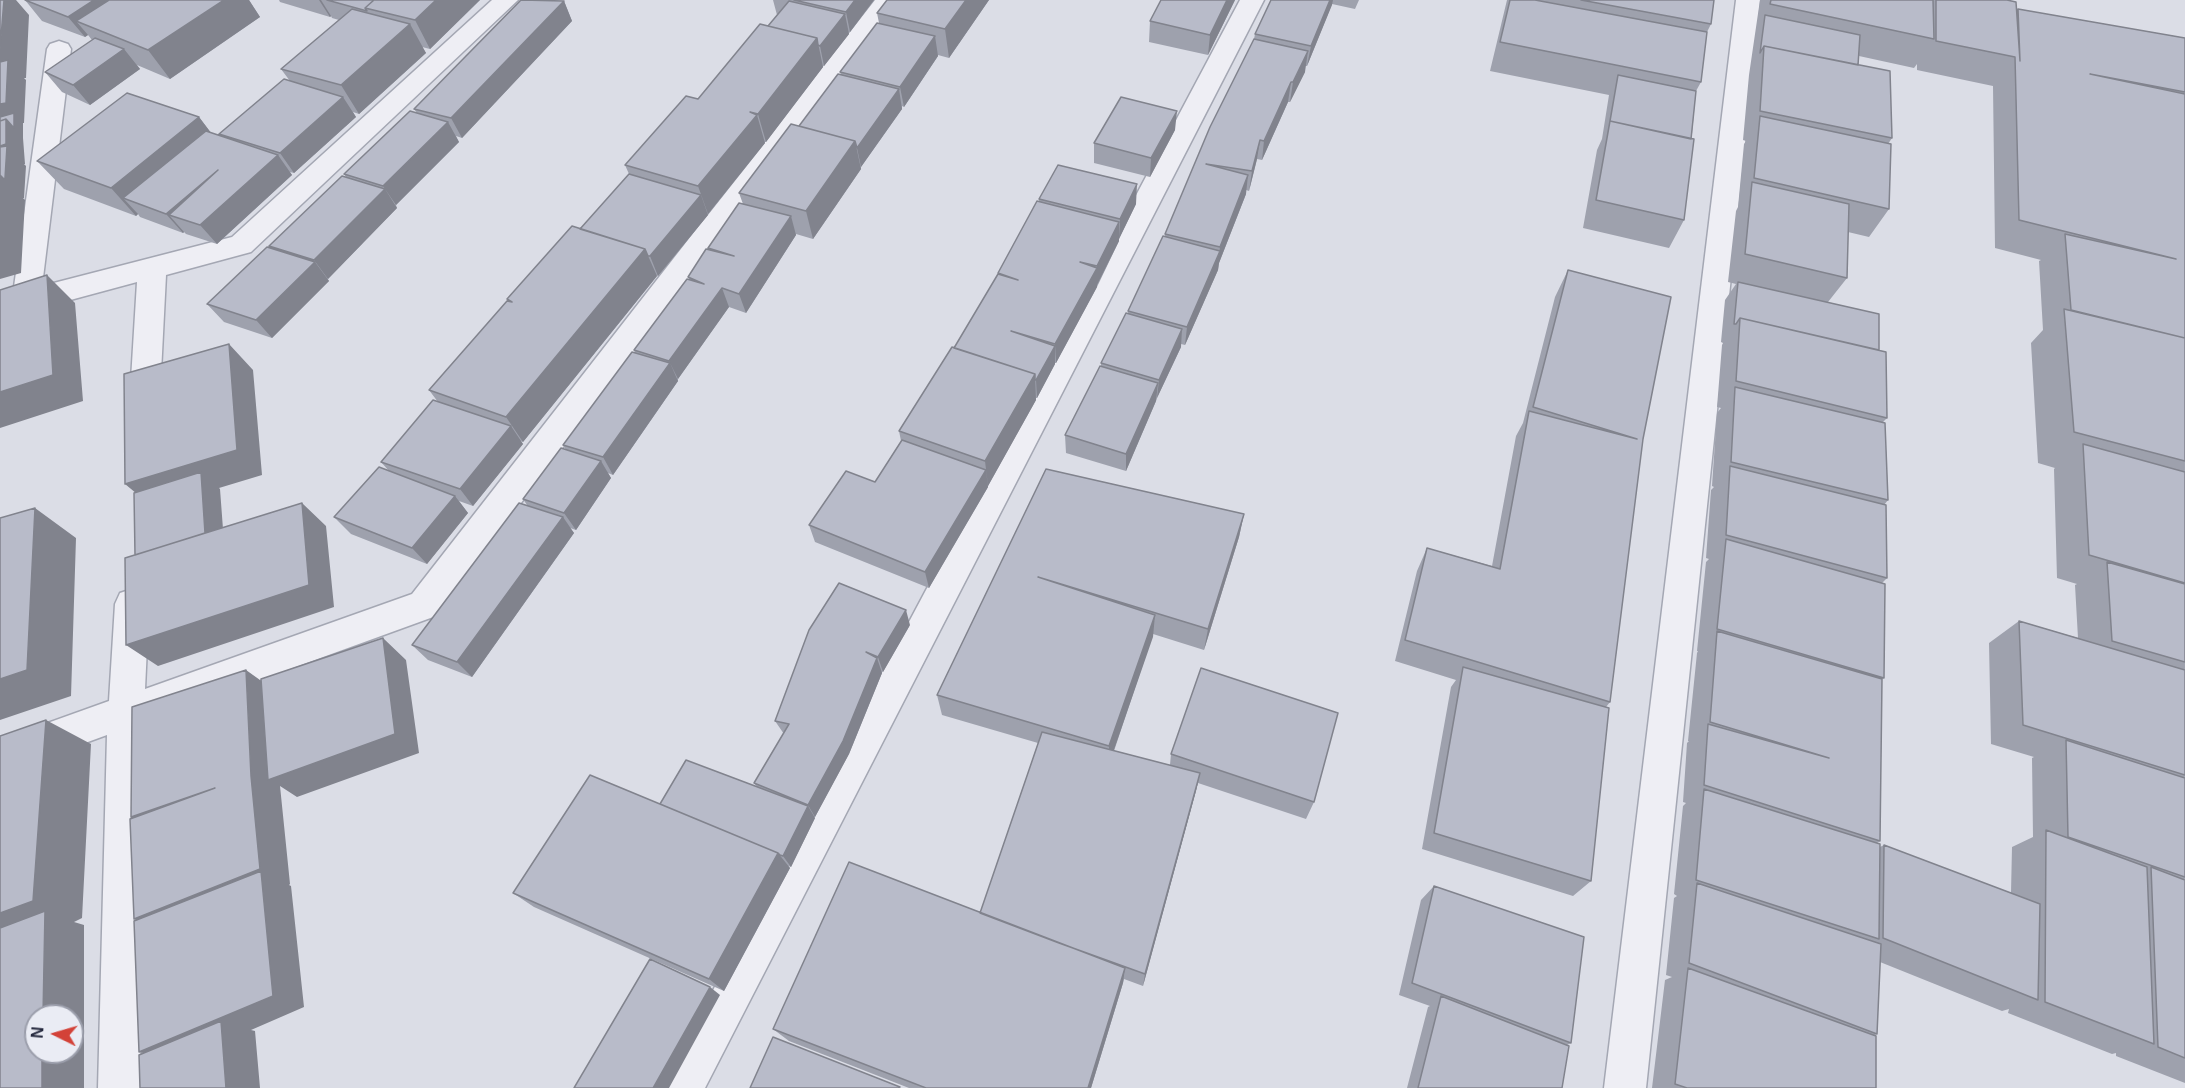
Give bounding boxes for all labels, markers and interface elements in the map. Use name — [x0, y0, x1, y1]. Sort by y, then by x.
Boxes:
north arrow — [24, 1004, 84, 1064]
text: N — [29, 1026, 47, 1039]

